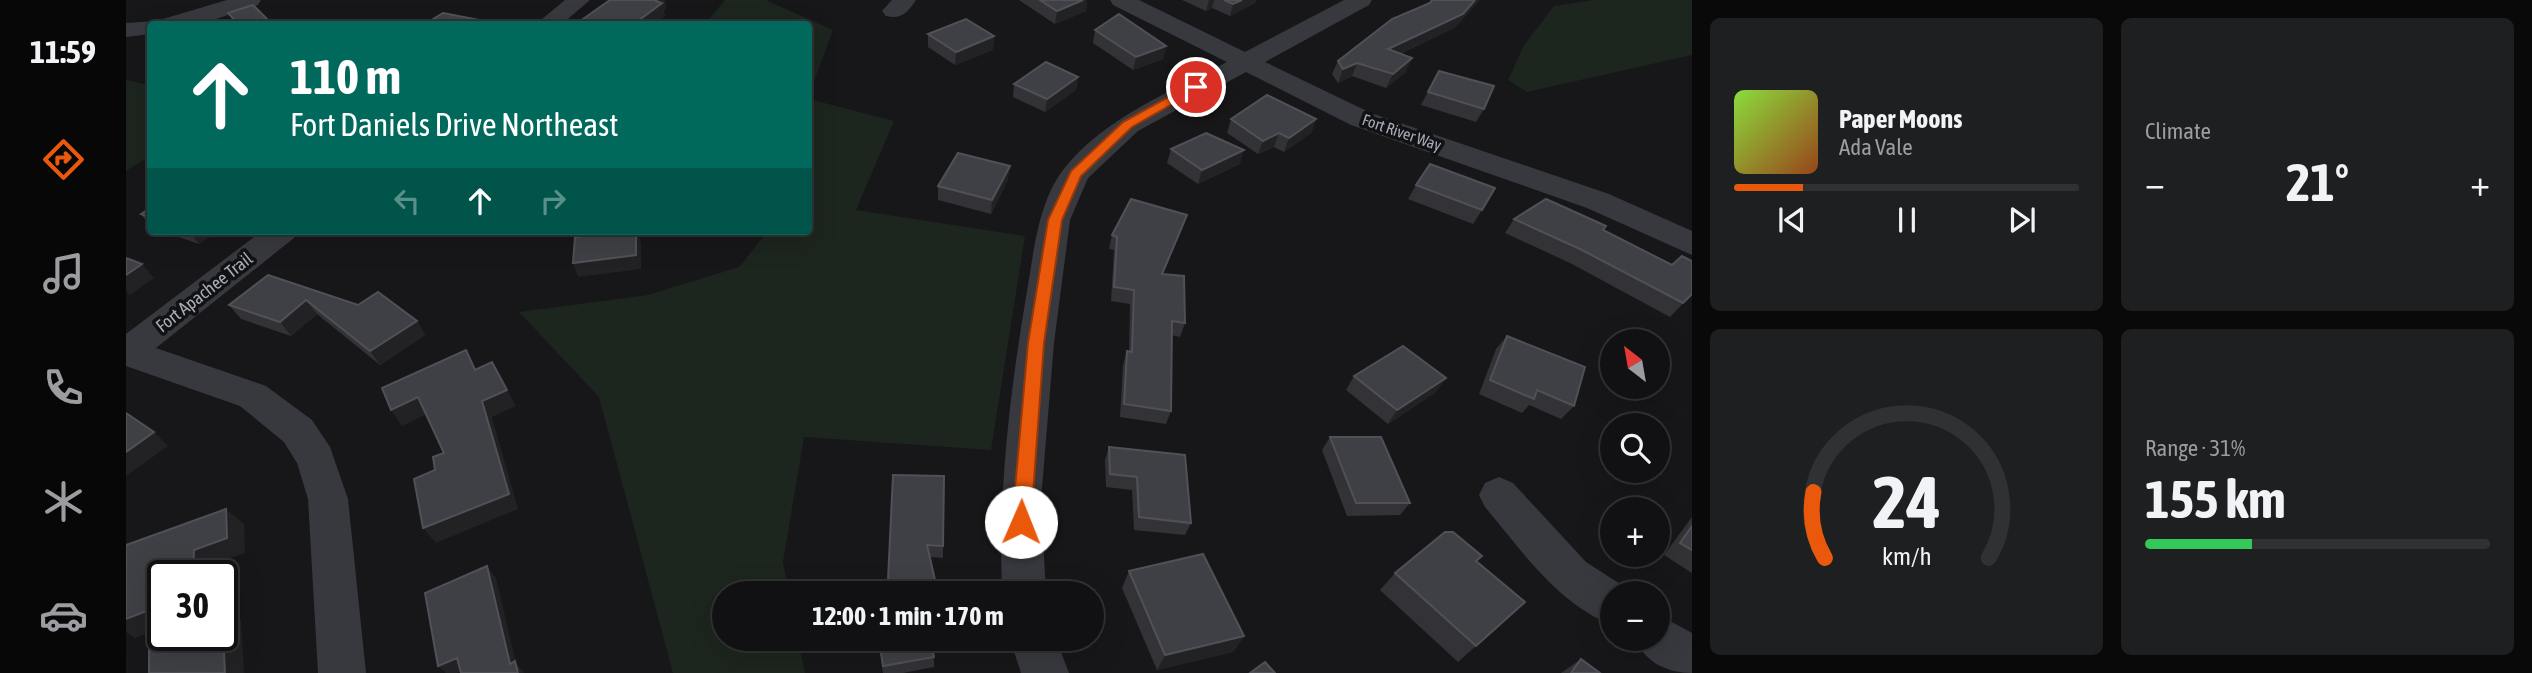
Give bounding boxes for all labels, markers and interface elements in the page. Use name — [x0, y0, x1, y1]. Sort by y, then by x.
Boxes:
text: 11:59 — [30, 33, 96, 70]
text: 110 m — [290, 48, 401, 104]
icon: ahead — [175, 49, 266, 140]
pin — [1166, 57, 1226, 117]
icon: arrive — [1177, 68, 1215, 106]
text: Paper Moons — [1839, 104, 1962, 134]
text: Fort Daniels Drive Northeast — [290, 106, 619, 143]
street label: Fort River Way — [1360, 110, 1444, 155]
text: Climate — [2145, 118, 2211, 144]
text: Ada Vale — [1839, 134, 1913, 160]
icon: directions — [39, 135, 88, 184]
text: 21° — [2286, 152, 2349, 212]
text: − — [2145, 161, 2165, 204]
text: + — [2470, 161, 2490, 204]
icon: left — [388, 182, 426, 220]
icon: ahead — [461, 182, 499, 220]
icon: right — [534, 182, 572, 220]
icon: previous — [1773, 201, 1811, 239]
icon: pause — [1888, 201, 1926, 239]
icon: next — [2003, 201, 2041, 239]
street label: Fort Apachee Trail — [151, 248, 257, 336]
icon: music — [39, 249, 88, 298]
north arrow — [1600, 329, 1670, 399]
map controls — [1600, 329, 1670, 651]
icon: phone — [39, 363, 88, 412]
button: search — [1600, 413, 1670, 483]
text: Range · 31% — [2145, 435, 2245, 461]
text: 24 — [1872, 460, 1941, 543]
text: 155 km — [2145, 469, 2286, 529]
icon: climate — [39, 477, 88, 526]
position arrow — [984, 485, 1058, 559]
button: + — [1600, 497, 1670, 567]
text: km/h — [1882, 542, 1931, 570]
speed limit sign: 30 — [147, 560, 238, 651]
button: − — [1600, 581, 1670, 651]
icon: car — [39, 591, 88, 640]
text: 12:00 · 1 min · 170 m — [812, 601, 1004, 631]

